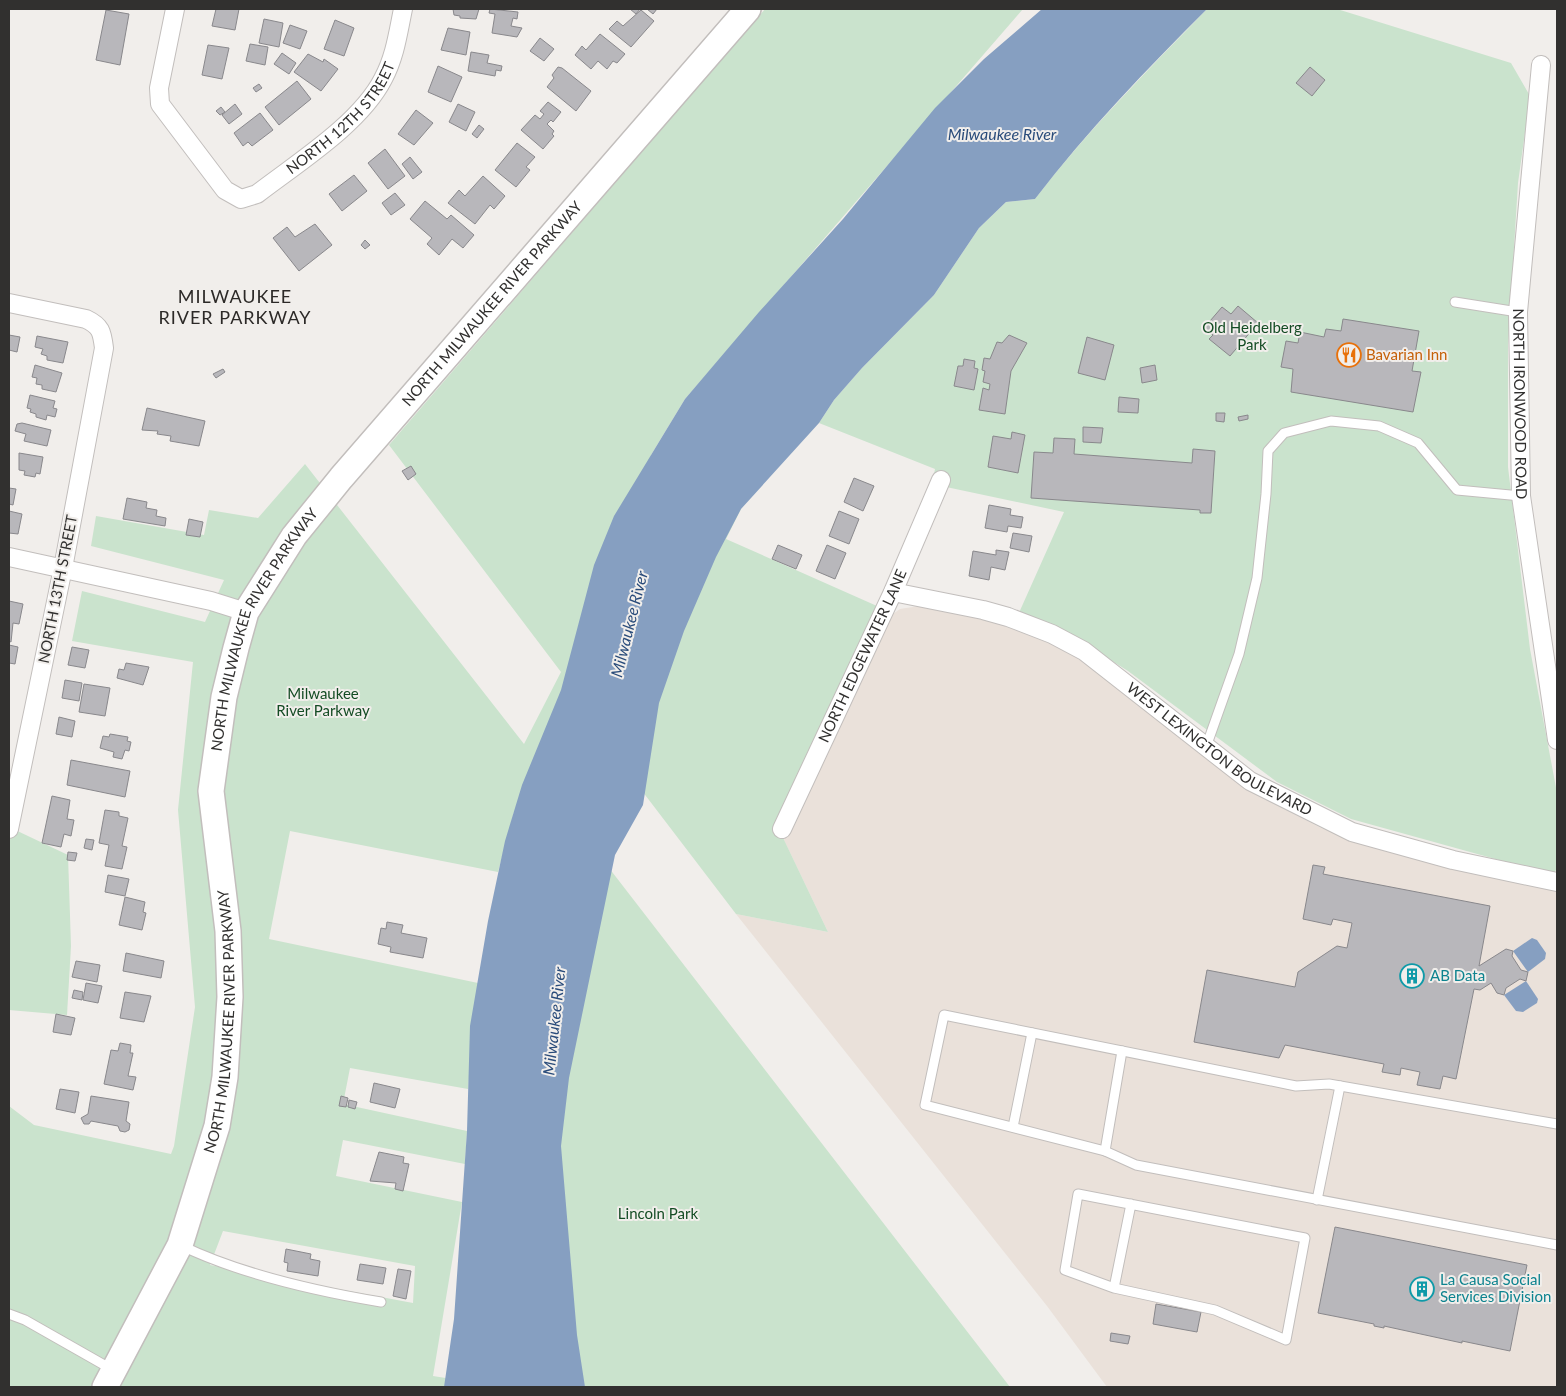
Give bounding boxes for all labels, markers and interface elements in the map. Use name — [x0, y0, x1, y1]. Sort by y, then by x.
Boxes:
street label: NORTH 12TH STREET — [282, 59, 398, 177]
water label: Milwaukee River — [948, 124, 1057, 143]
street label: NORTH MILWAUKEE RIVER PARKWAY — [398, 197, 586, 409]
district label: MILWAUKEE RIVER PARKWAY — [158, 285, 312, 328]
street label: NORTH IRONWOOD ROAD — [1510, 308, 1531, 500]
park label: Old Heidelberg Park — [1202, 318, 1302, 353]
restaurant icon: Bavarian Inn — [1336, 342, 1362, 368]
place label: Bavarian Inn — [1366, 345, 1447, 363]
street label: NORTH MILWAUKEE RIVER PARKWAY — [207, 504, 321, 752]
street label: NORTH 13TH STREET — [34, 513, 80, 665]
street label: NORTH EDGEWATER LANE — [814, 566, 910, 745]
water label: Milwaukee River — [606, 568, 651, 679]
street label: WEST LEXINGTON BOULEVARD — [1124, 678, 1316, 819]
park label: Milwaukee River Parkway — [276, 684, 370, 719]
street label: NORTH MILWAUKEE RIVER PARKWAY — [199, 888, 238, 1155]
building icon: AB Data — [1399, 963, 1425, 989]
water label: Milwaukee River — [538, 965, 569, 1076]
place label: AB Data — [1430, 966, 1485, 984]
park label: Lincoln Park — [618, 1204, 699, 1222]
place label: La Causa Social Services Division — [1440, 1270, 1551, 1305]
building icon: La Causa Social Services Division — [1409, 1276, 1435, 1302]

